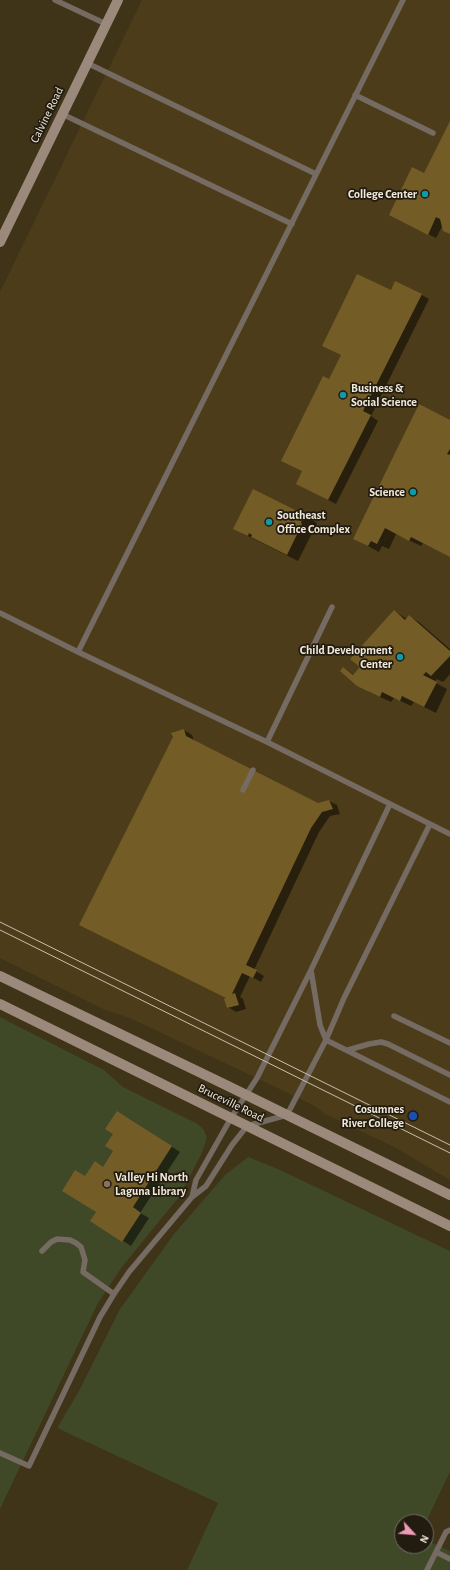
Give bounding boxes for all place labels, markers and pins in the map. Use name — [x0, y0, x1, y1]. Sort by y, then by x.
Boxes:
place label: College Center — [348, 187, 417, 201]
marker: College Center — [420, 189, 430, 199]
place label: Business & Social Science — [351, 381, 417, 409]
marker: Business & Social Science — [338, 390, 348, 400]
place label: Science — [369, 485, 405, 499]
marker: Science — [408, 487, 418, 497]
place label: Southeast Office Complex — [277, 508, 350, 536]
marker: Southeast Office Complex — [264, 517, 274, 527]
place label: Child Development Center — [300, 643, 392, 671]
marker: Child Development Center — [395, 652, 405, 662]
place label: Cosumnes River College — [342, 1102, 404, 1130]
marker: Cosumnes River College — [407, 1110, 419, 1122]
place label: Valley Hi North Laguna Library — [115, 1170, 188, 1198]
marker: Valley Hi North Laguna Library — [102, 1179, 112, 1189]

